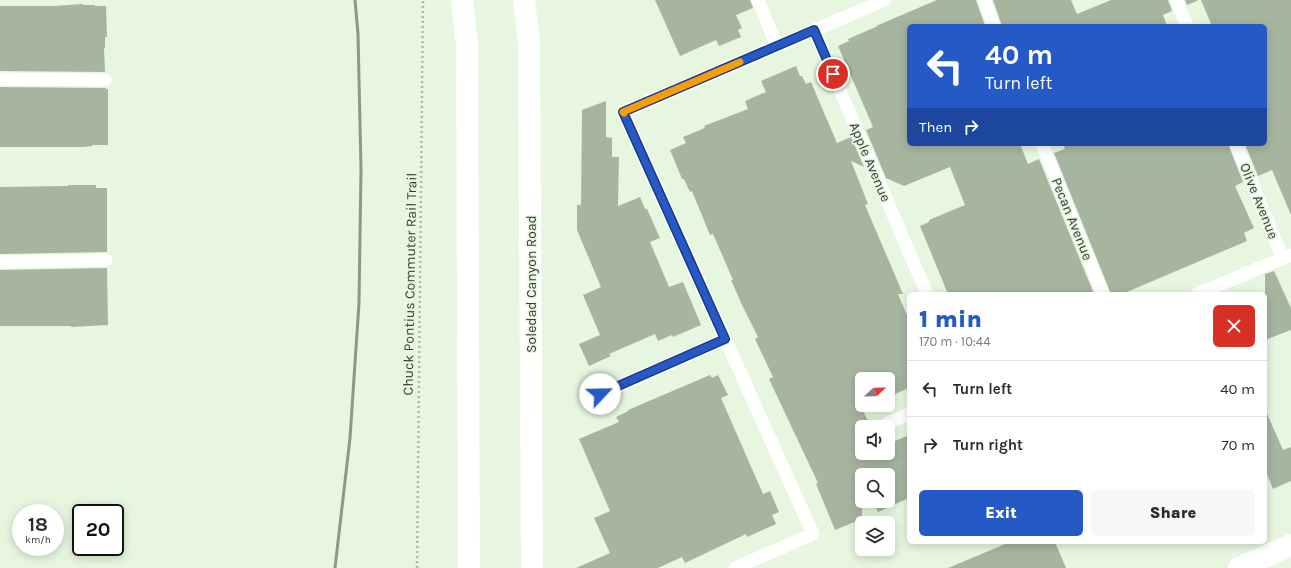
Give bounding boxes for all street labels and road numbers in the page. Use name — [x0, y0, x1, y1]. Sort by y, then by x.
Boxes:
street label: Apple Avenue — [846, 120, 894, 204]
street label: Olive Avenue — [1236, 160, 1282, 242]
street label: Chuck Pontius Commuter Rail Trail — [400, 173, 420, 395]
street label: Pecan Avenue — [1048, 175, 1096, 263]
street label: Soledad Canyon Road — [523, 215, 540, 353]

